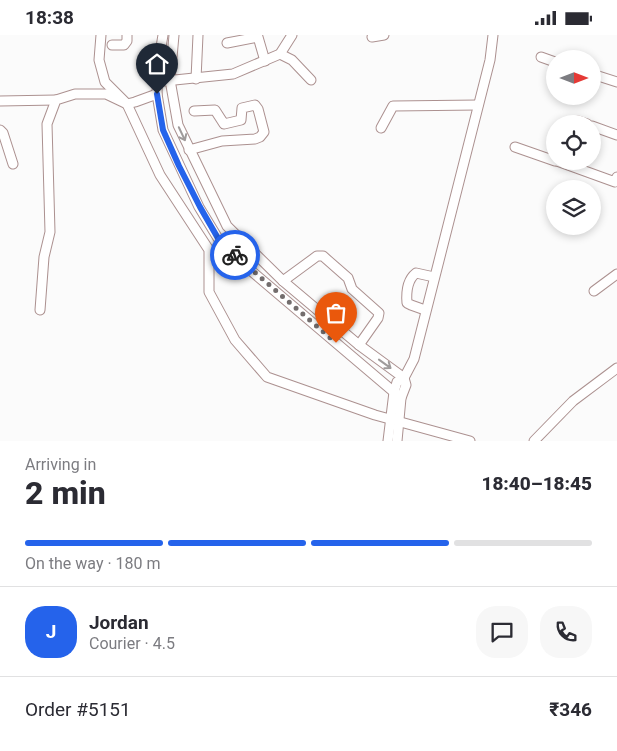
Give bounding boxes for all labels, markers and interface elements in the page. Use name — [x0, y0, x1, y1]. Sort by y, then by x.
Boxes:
text: 18:38 — [25, 6, 74, 29]
pin — [136, 43, 178, 94]
icon: home — [143, 50, 171, 78]
north arrow — [546, 50, 601, 105]
map controls — [546, 50, 601, 235]
button: locate — [546, 115, 601, 170]
one-way arrow — [178, 126, 187, 141]
button: layers — [546, 180, 601, 235]
courier — [210, 230, 260, 280]
icon: bike — [221, 241, 249, 269]
pin — [315, 292, 357, 343]
icon: bag — [322, 299, 350, 327]
one-way arrow — [378, 359, 392, 369]
text: Arriving in — [25, 455, 96, 474]
text: 18:40–18:45 — [481, 472, 592, 495]
text: 2 min — [25, 474, 106, 512]
text: On the way · 180 m — [25, 554, 161, 573]
button: chat — [476, 606, 528, 658]
button: phone — [540, 606, 592, 658]
text: Jordan — [89, 611, 149, 634]
text: J — [46, 620, 56, 643]
text: Courier · 4.5 — [89, 634, 175, 653]
text: Order #5151 — [25, 698, 131, 721]
text: ₹346 — [549, 698, 592, 721]

